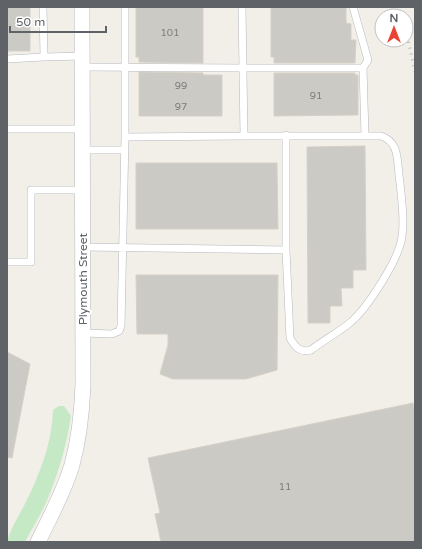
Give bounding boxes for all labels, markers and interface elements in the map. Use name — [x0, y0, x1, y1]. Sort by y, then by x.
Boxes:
scale bar — [10, 8, 106, 34]
north arrow — [374, 8, 414, 48]
text: N — [390, 12, 398, 25]
text: 50 m — [16, 15, 45, 29]
house number: 101 — [161, 27, 179, 39]
house number: 99 — [175, 80, 187, 92]
house number: 91 — [310, 90, 322, 102]
house number: 97 — [175, 101, 187, 113]
street label: Plymouth Street — [76, 232, 90, 325]
house number: 11 — [279, 481, 291, 493]

